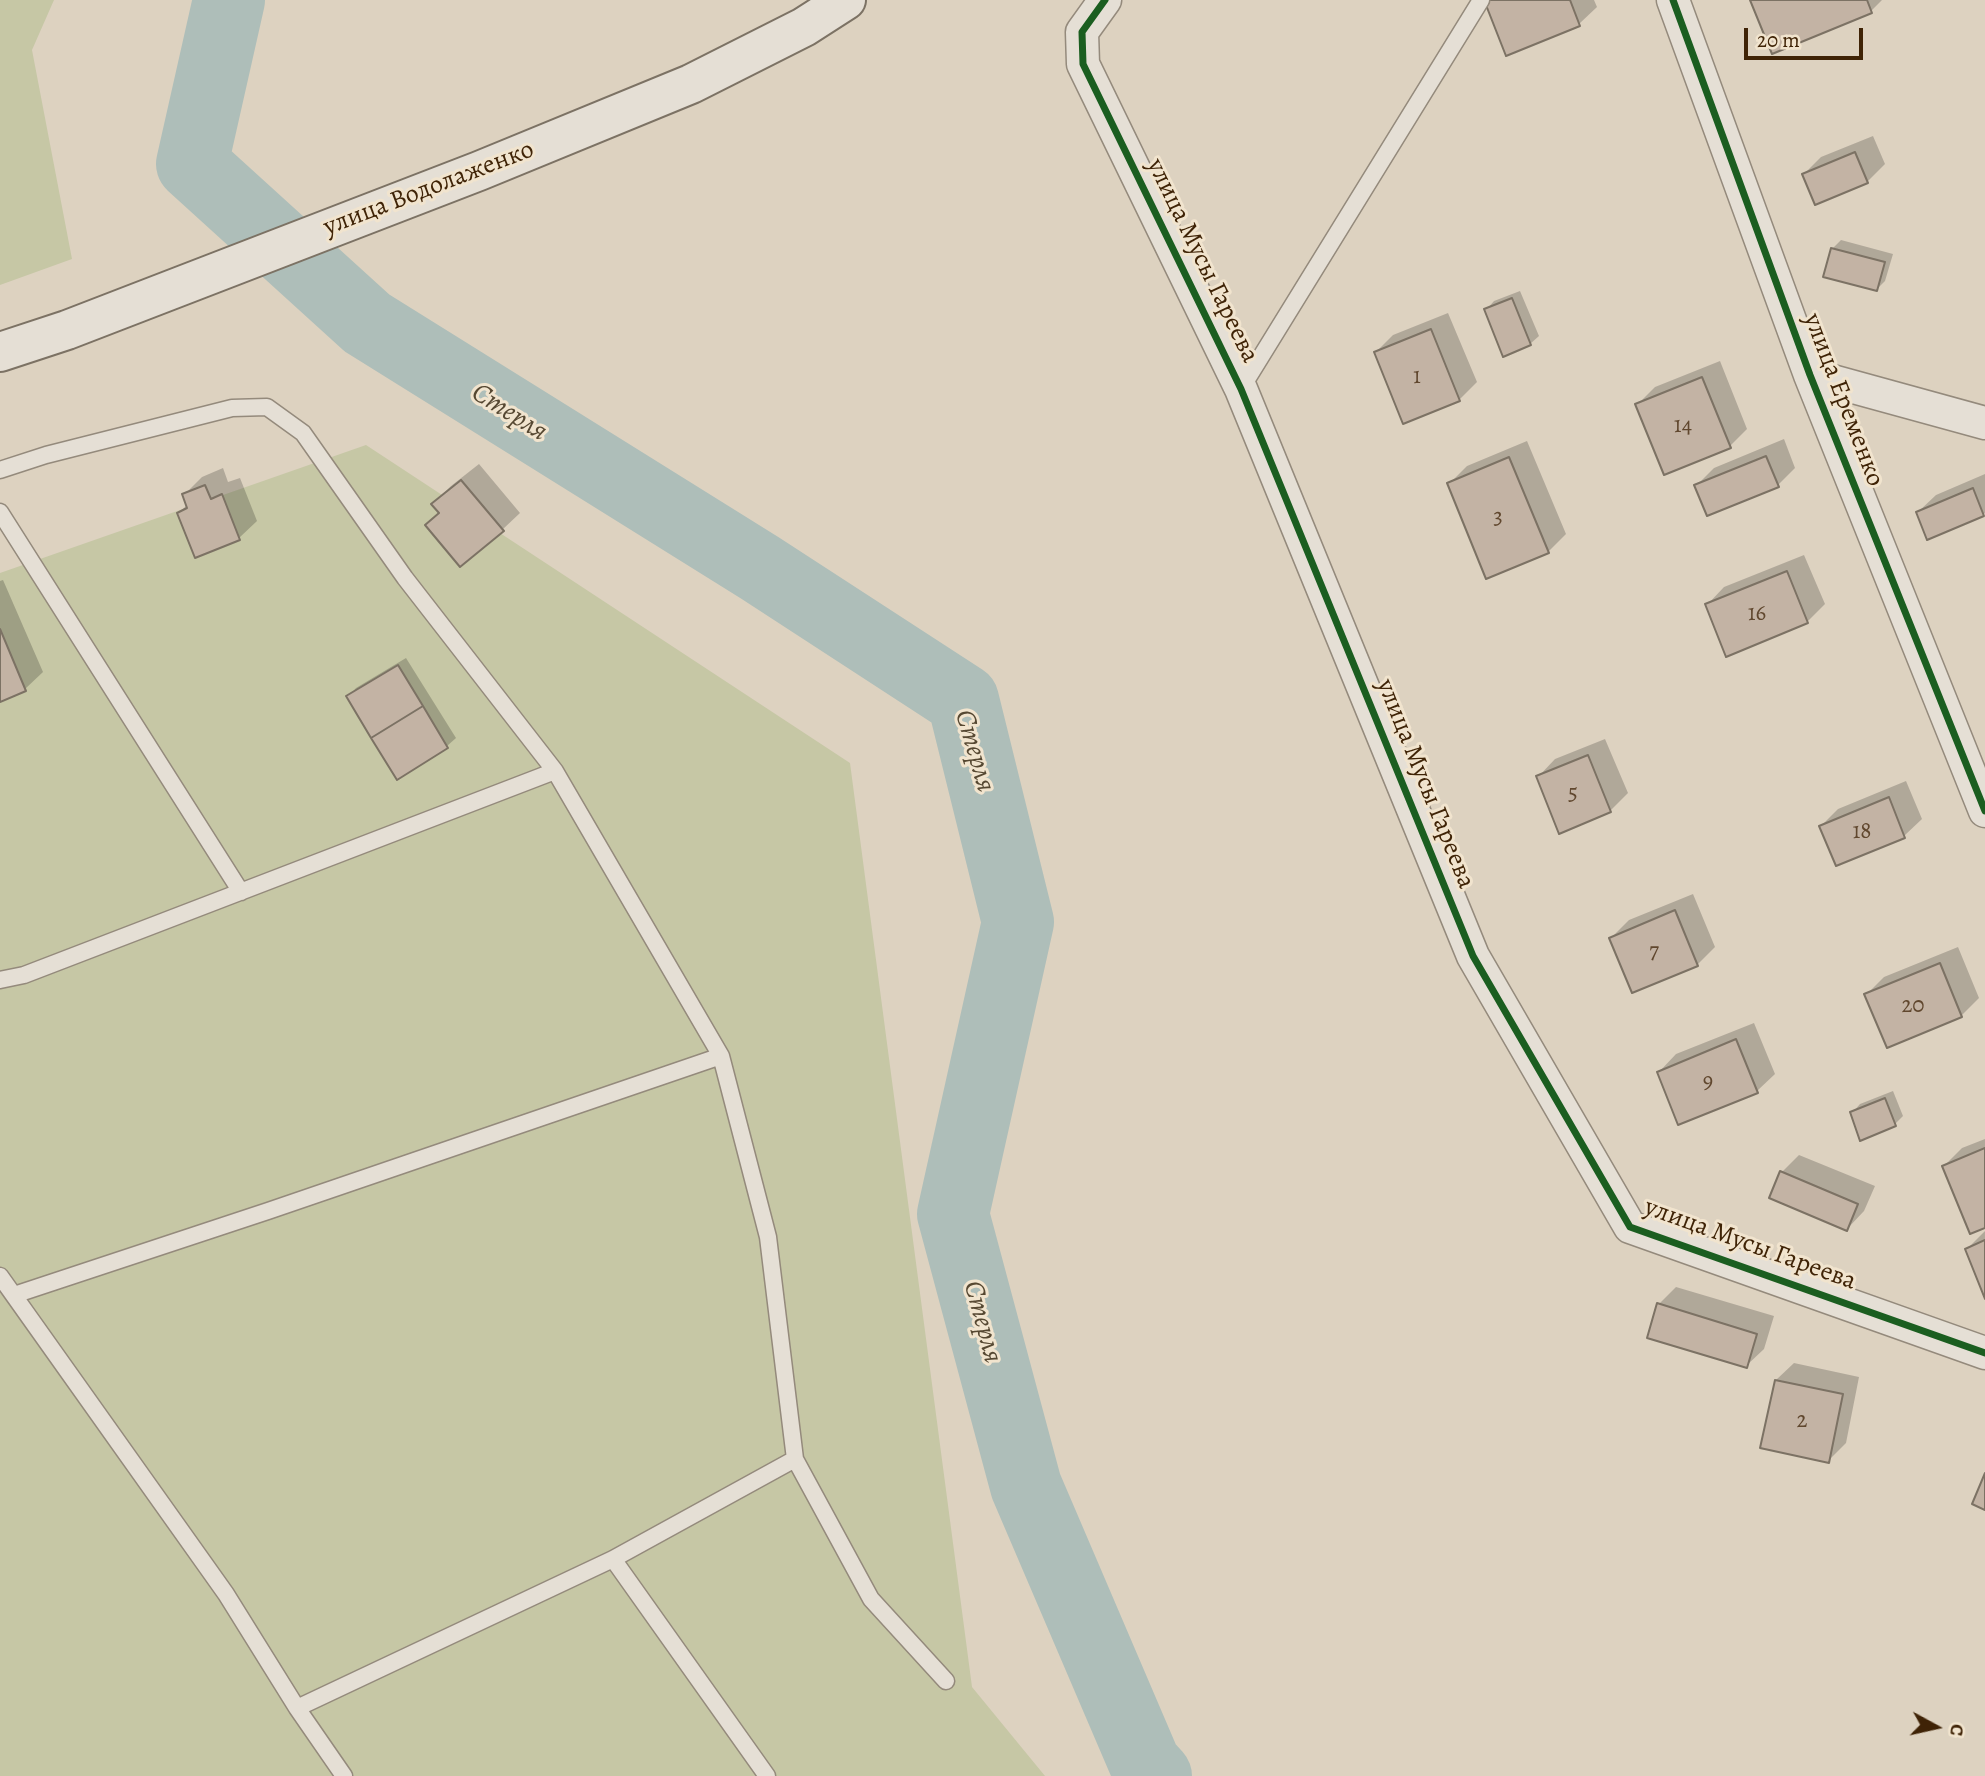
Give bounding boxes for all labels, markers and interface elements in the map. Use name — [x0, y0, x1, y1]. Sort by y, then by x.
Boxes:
scale bar — [1747, 14, 1866, 58]
text: 20 m — [1757, 26, 1800, 54]
street label: улица Водолаженко — [319, 134, 539, 244]
street label: улица Мусы Гареева — [1139, 154, 1265, 368]
street label: улица Еременко — [1796, 309, 1890, 491]
house number: 1 — [1413, 363, 1421, 391]
water label: Стерля — [465, 377, 553, 449]
house number: 14 — [1674, 412, 1692, 440]
house number: 3 — [1493, 504, 1503, 532]
house number: 16 — [1748, 600, 1766, 628]
street label: улица Мусы Гареева — [1369, 675, 1481, 893]
water label: Стерля — [946, 706, 1002, 796]
house number: 5 — [1568, 780, 1578, 808]
house number: 18 — [1852, 818, 1872, 846]
house number: 7 — [1649, 938, 1659, 966]
house number: 20 — [1901, 992, 1925, 1020]
house number: 9 — [1703, 1068, 1713, 1096]
street label: улица Мусы Гареева — [1640, 1192, 1860, 1298]
water label: Стерля — [955, 1277, 1009, 1367]
house number: 2 — [1797, 1407, 1807, 1435]
north arrow — [1901, 1692, 1971, 1762]
text: С — [1943, 1722, 1970, 1738]

